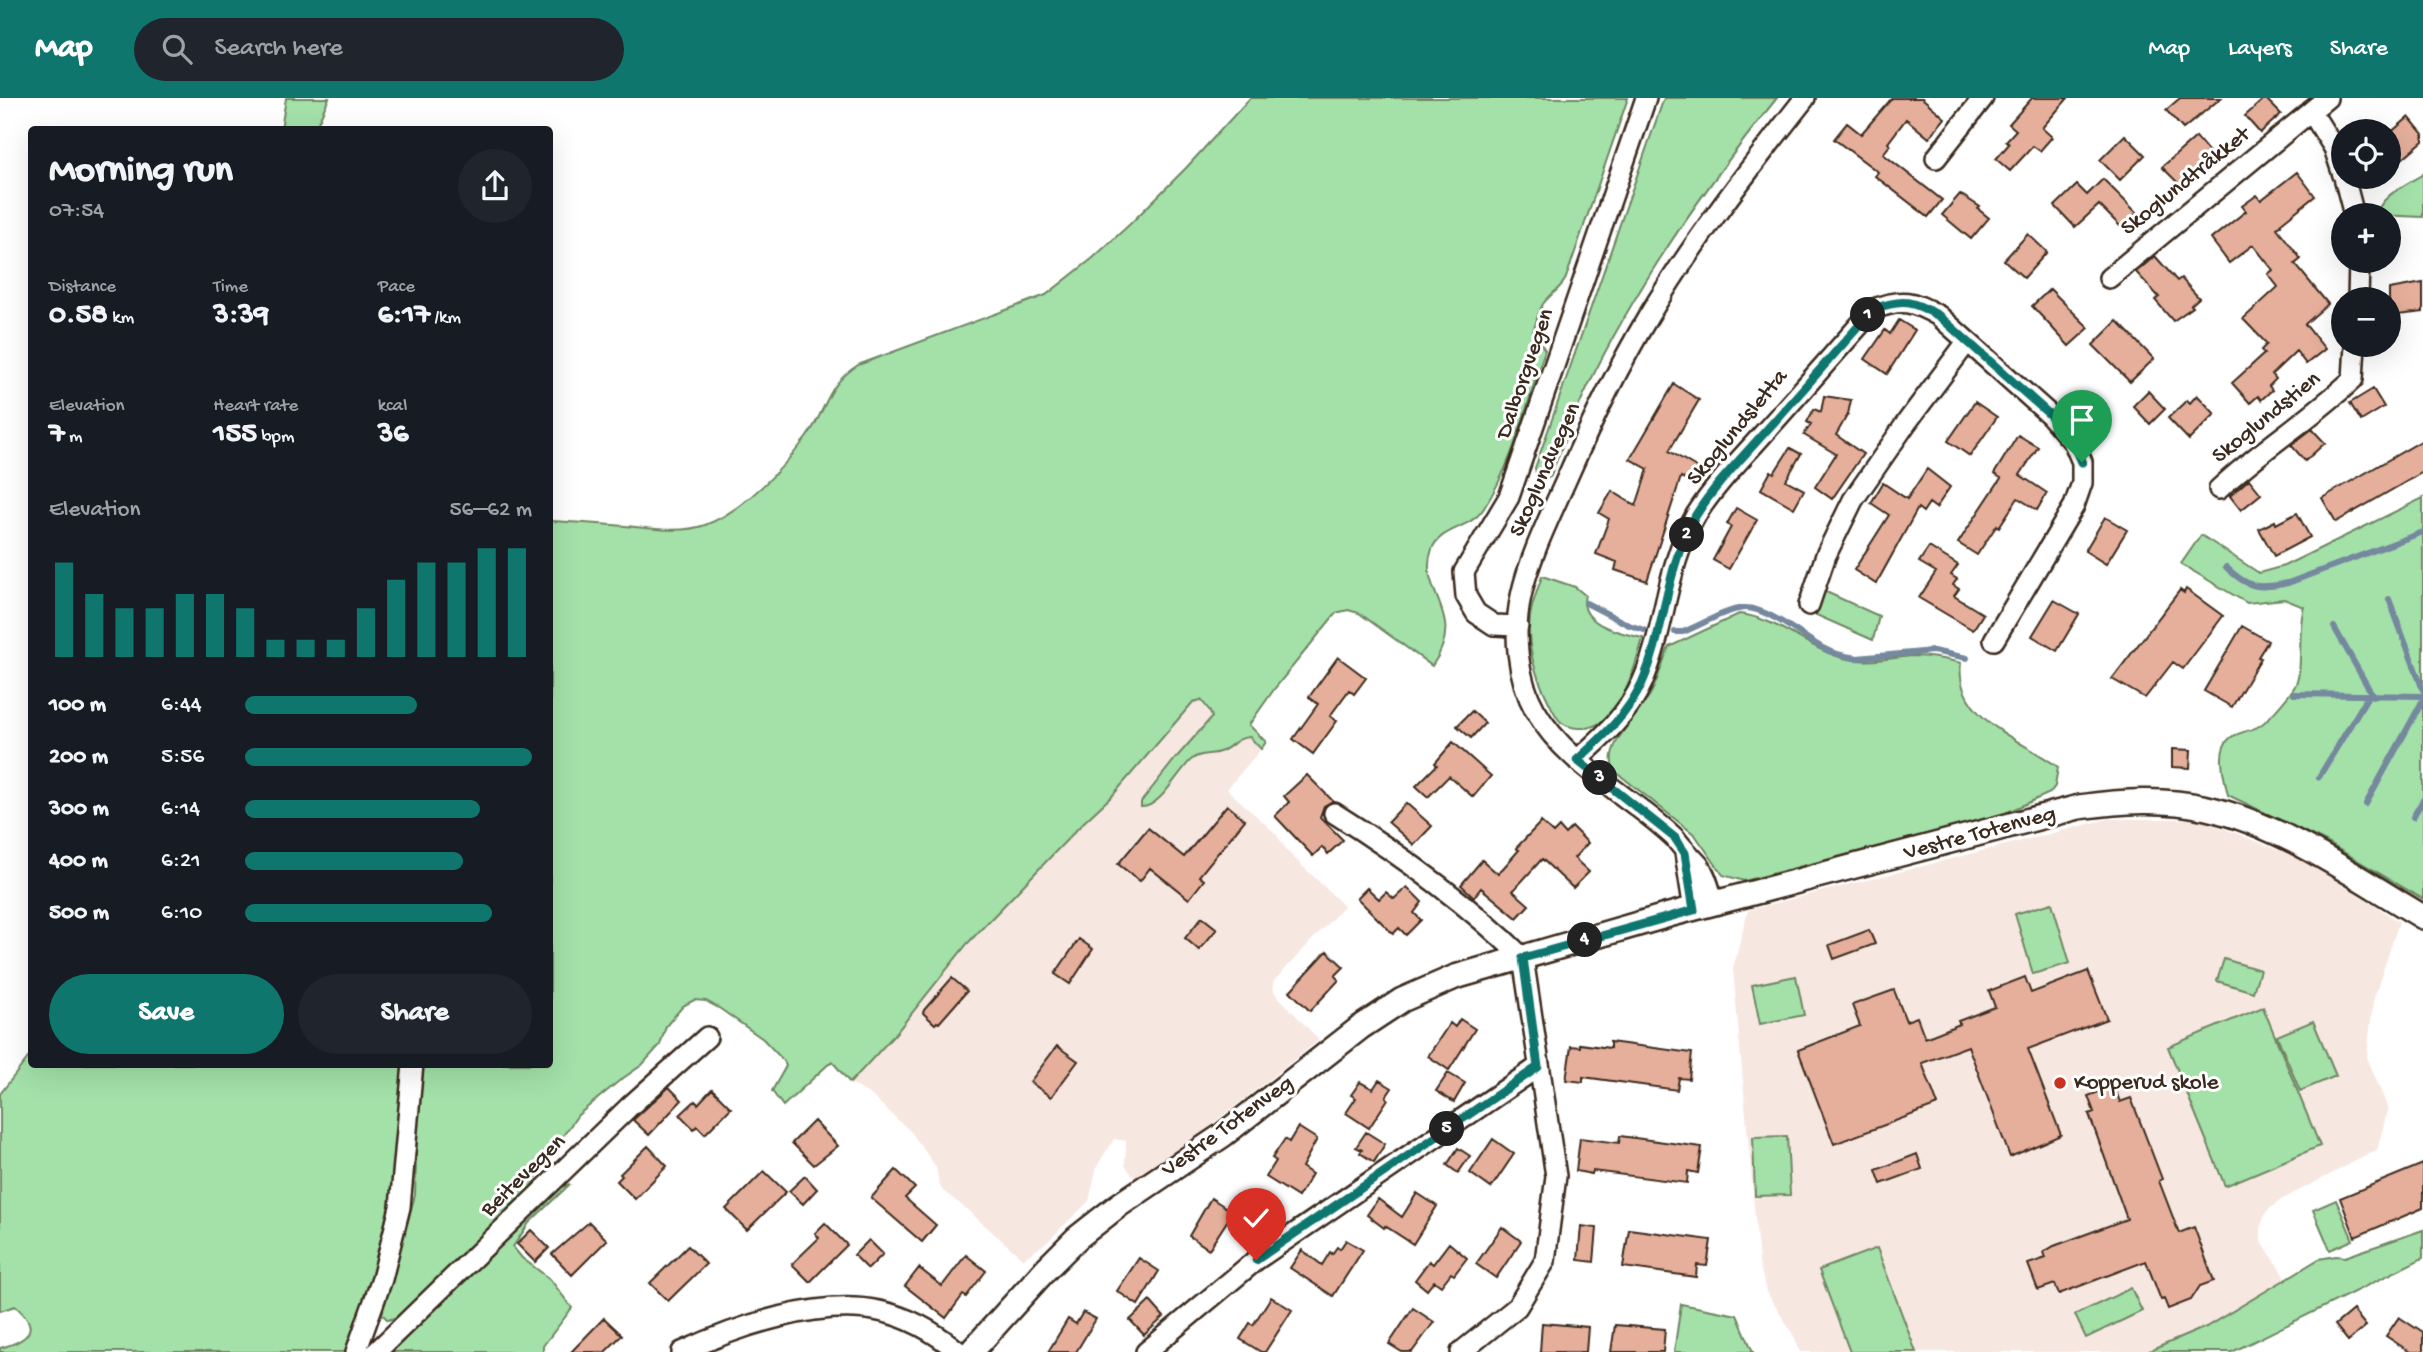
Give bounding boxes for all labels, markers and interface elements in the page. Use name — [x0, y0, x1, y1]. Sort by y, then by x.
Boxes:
search box — [134, 18, 624, 81]
text: Map — [35, 30, 92, 68]
icon: search — [158, 30, 196, 68]
text: Search here — [214, 34, 343, 65]
text: Map — [2148, 35, 2190, 64]
text: Layers — [2228, 35, 2292, 64]
text: Share — [2330, 35, 2388, 64]
map controls — [2331, 119, 2401, 357]
button: locate — [2331, 119, 2401, 189]
street label: Skoglundtråkket — [2116, 121, 2257, 242]
button: share — [458, 149, 532, 223]
text: Morning run — [49, 150, 233, 194]
text: 07:54 — [49, 198, 104, 225]
button: + — [2331, 203, 2401, 273]
text: Distance — [49, 276, 116, 299]
text: Time — [213, 276, 248, 299]
text: Pace — [378, 276, 415, 299]
button: − — [2331, 287, 2401, 357]
pin: 1 — [1850, 298, 1885, 332]
text: 0.58 — [49, 299, 108, 334]
text: 3:39 — [213, 299, 269, 334]
text: 6:17 — [378, 299, 430, 334]
text: 1 — [1864, 303, 1871, 326]
street label: Dalborgvegen — [1490, 305, 1561, 445]
text: km — [108, 307, 134, 330]
text: /km — [430, 307, 461, 330]
street label: Skoglundsletta — [1682, 364, 1795, 492]
street label: Skoglundstien — [2207, 366, 2327, 470]
pin — [2052, 390, 2112, 462]
text: Elevation — [49, 395, 125, 418]
text: Heart rate — [213, 395, 298, 418]
text: kcal — [378, 395, 407, 418]
street label: Skoglundvegen — [1504, 399, 1588, 541]
icon: arrive — [2063, 401, 2101, 439]
text: 7 — [49, 418, 65, 453]
text: 155 — [213, 418, 257, 453]
text: 36 — [378, 418, 408, 453]
text: m — [65, 426, 83, 449]
text: bpm — [257, 426, 294, 449]
text: Elevation — [49, 497, 140, 524]
text: 56–62 m — [449, 497, 532, 524]
pin: 2 — [1670, 518, 1704, 552]
text: 2 — [1682, 523, 1691, 546]
text: 100 m — [49, 692, 106, 719]
text: 6:44 — [161, 692, 202, 719]
text: 200 m — [49, 744, 108, 771]
text: 5:56 — [161, 744, 204, 771]
pin: 3 — [1582, 760, 1618, 796]
text: 3 — [1595, 766, 1604, 789]
text: 300 m — [49, 796, 109, 823]
text: 6:14 — [161, 796, 200, 823]
street label: Vestre Totenveg — [1900, 801, 2059, 867]
text: 400 m — [49, 848, 108, 875]
text: 6:21 — [161, 848, 200, 875]
text: 500 m — [49, 900, 109, 927]
text: 6:10 — [161, 900, 202, 927]
pin: 4 — [1568, 922, 1602, 958]
text: 4 — [1580, 928, 1589, 951]
button: Save — [49, 974, 284, 1054]
button: Share — [298, 974, 532, 1054]
street label: Vestre Totenveg — [1156, 1070, 1299, 1184]
place label: Kopperud skole — [2074, 1070, 2220, 1097]
marker: Kopperud skole — [2052, 1075, 2068, 1091]
pin: 5 — [1430, 1112, 1464, 1146]
text: 5 — [1442, 1117, 1452, 1140]
street label: Beitevegen — [475, 1129, 572, 1224]
pin — [1226, 1188, 1286, 1260]
icon: check — [1237, 1199, 1275, 1237]

